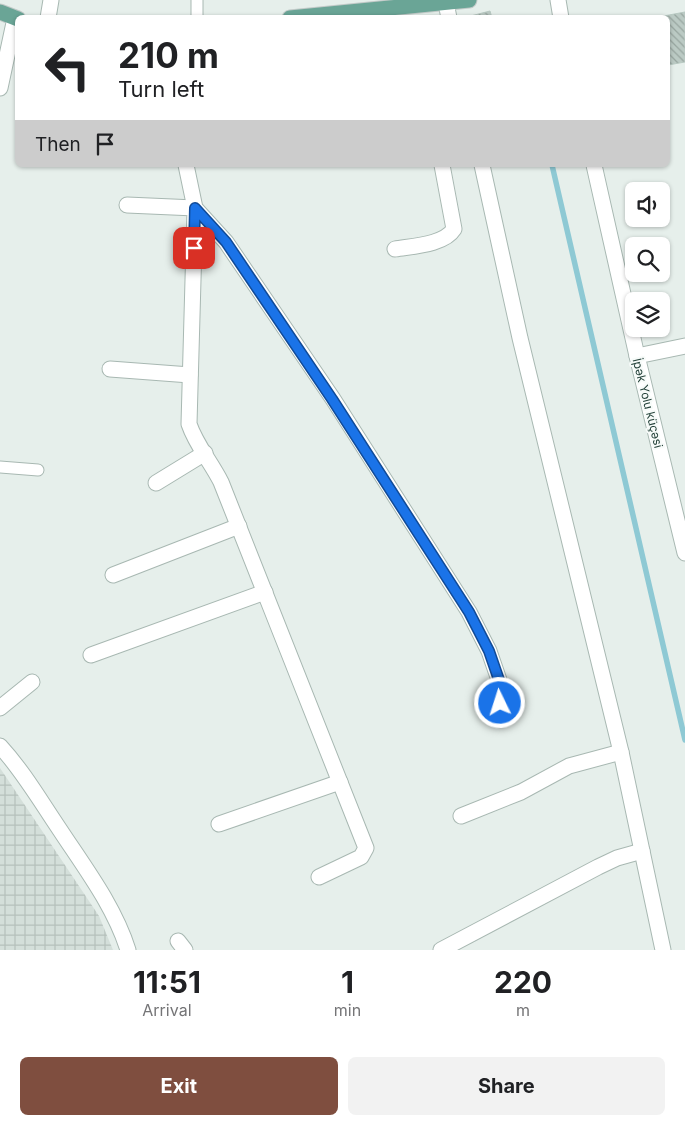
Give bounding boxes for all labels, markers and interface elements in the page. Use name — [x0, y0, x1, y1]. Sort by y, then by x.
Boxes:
text: 210 m — [118, 34, 219, 76]
icon: left — [35, 35, 100, 100]
text: Turn left — [118, 76, 204, 102]
icon: arrive — [91, 130, 119, 158]
text: Then — [35, 133, 81, 156]
map controls — [625, 182, 670, 337]
button: sound — [625, 182, 670, 227]
pin — [173, 227, 215, 269]
icon: arrive — [180, 234, 208, 262]
button: search — [625, 237, 670, 282]
button: layers — [625, 292, 670, 337]
street label: İpək Yolu küçəsi — [630, 356, 666, 450]
position arrow — [473, 676, 525, 728]
text: 11:51 — [133, 964, 201, 1000]
text: 1 — [341, 964, 354, 1000]
text: 220 — [494, 964, 552, 1000]
text: Arrival — [142, 1000, 192, 1020]
text: min — [334, 1000, 361, 1020]
text: m — [516, 1000, 530, 1020]
button: Exit — [20, 1057, 338, 1115]
button: Share — [348, 1057, 665, 1115]

